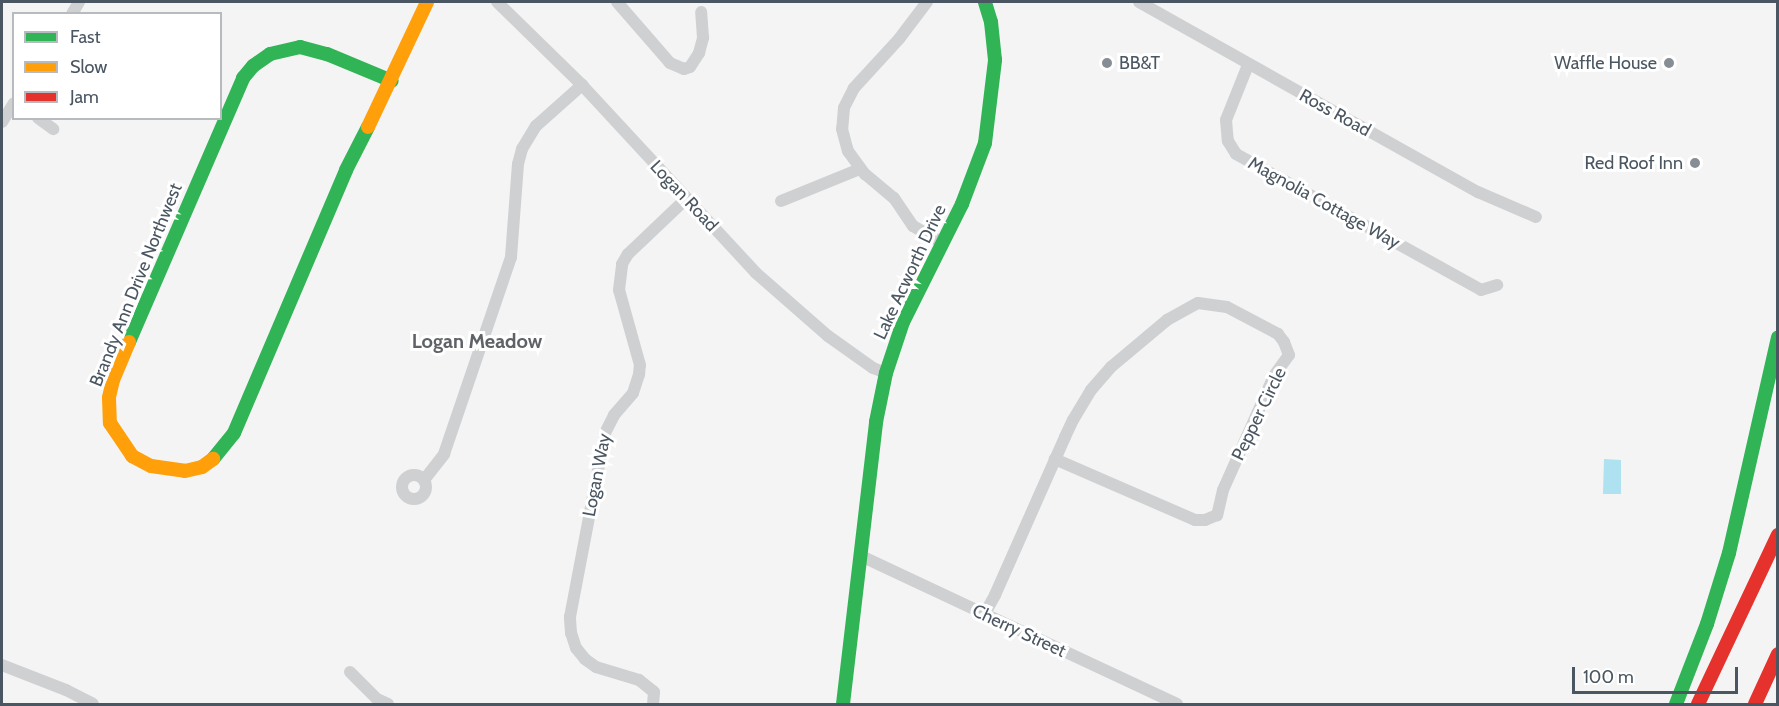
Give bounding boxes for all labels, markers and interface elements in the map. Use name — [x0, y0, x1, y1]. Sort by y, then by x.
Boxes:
legend — [12, 12, 222, 120]
text: Fast — [70, 26, 101, 48]
place label: BB&T — [1119, 52, 1160, 74]
place label: Waffle House — [1554, 52, 1657, 74]
text: Slow — [70, 56, 107, 78]
marker: BB&T — [1100, 56, 1114, 70]
marker: Waffle House — [1662, 56, 1676, 70]
street label: Ross Road — [1295, 85, 1375, 141]
text: Jam — [70, 86, 99, 108]
street label: Magnolia Cottage Way — [1244, 152, 1404, 254]
place label: Red Roof Inn — [1584, 152, 1683, 174]
street label: Logan Road — [646, 156, 722, 236]
marker: Red Roof Inn — [1688, 156, 1702, 170]
street label: Brandy Ann Drive Northwest — [85, 180, 187, 390]
street label: Lake Acworth Drive — [869, 201, 951, 343]
district label: Logan Meadow — [412, 329, 542, 353]
street label: Pepper Circle — [1227, 364, 1291, 464]
street label: Logan Way — [578, 432, 616, 518]
street label: Cherry Street — [969, 600, 1069, 662]
scale bar — [1575, 655, 1742, 693]
text: 100 m — [1583, 666, 1634, 688]

